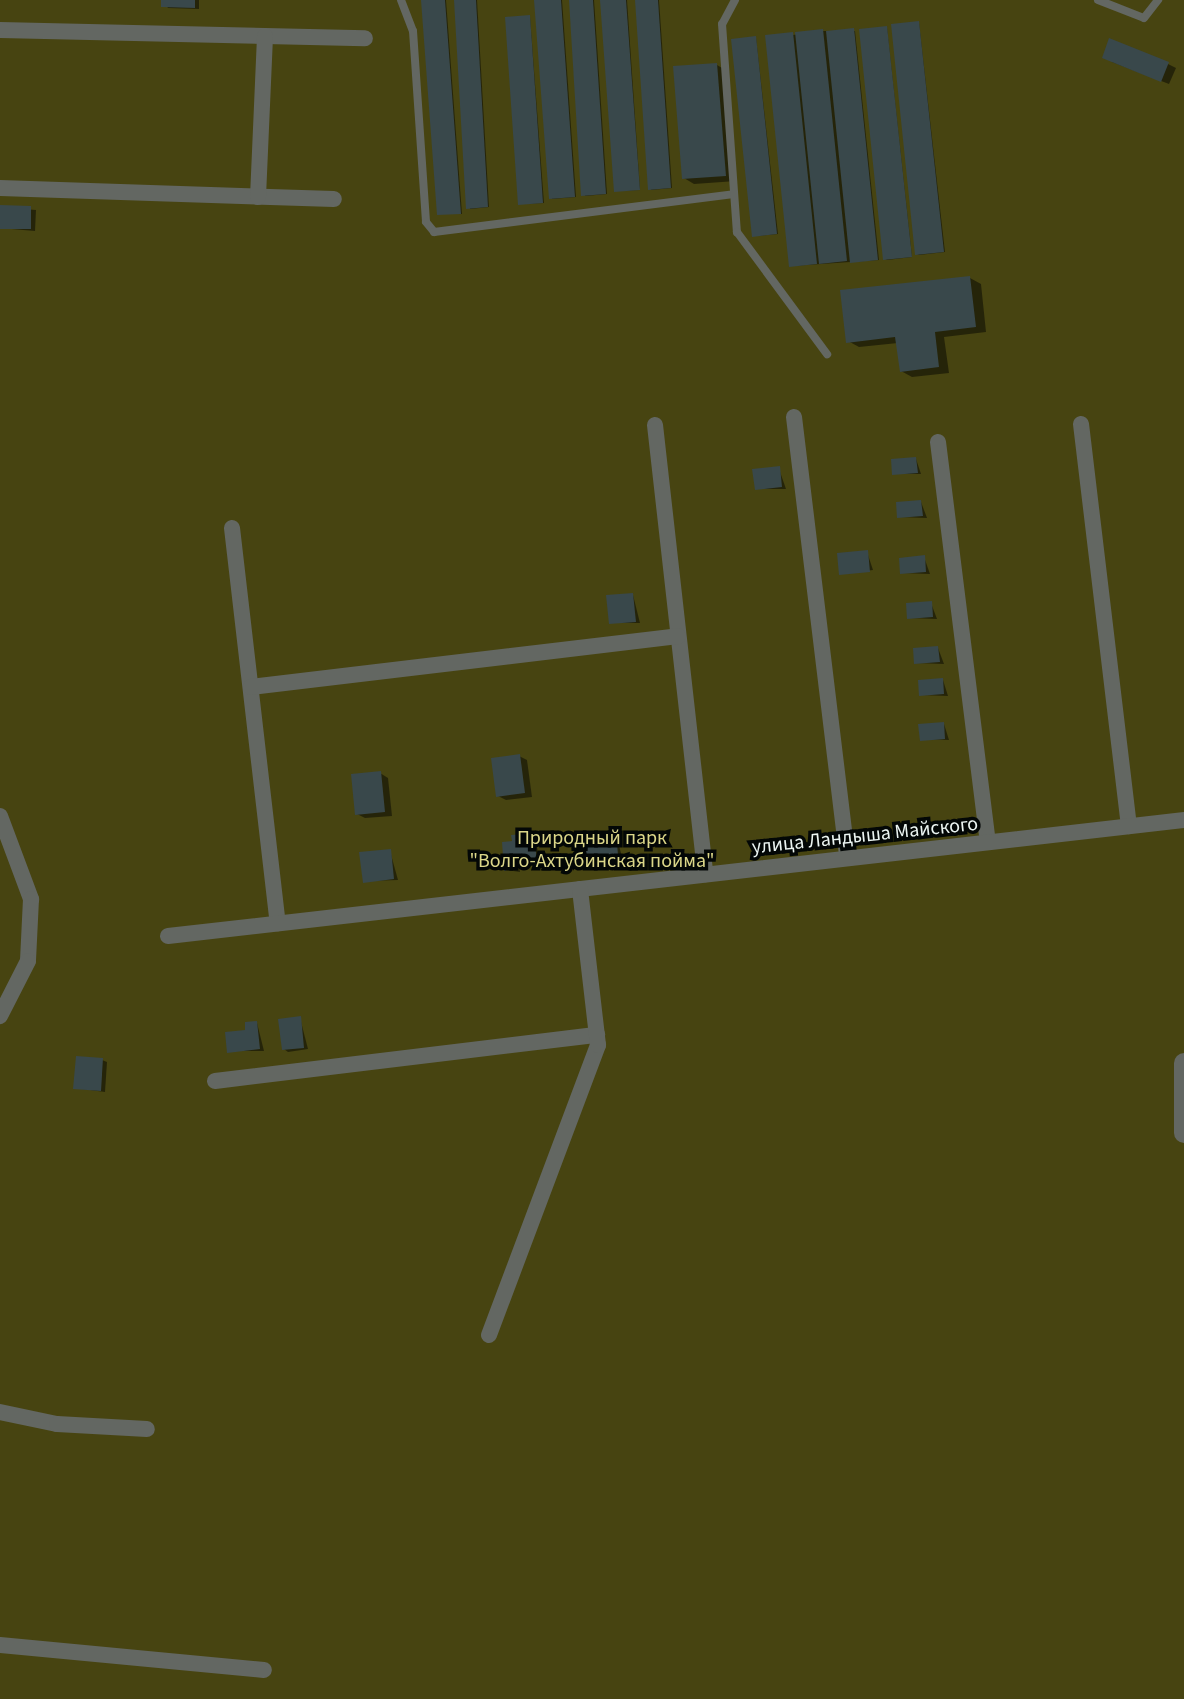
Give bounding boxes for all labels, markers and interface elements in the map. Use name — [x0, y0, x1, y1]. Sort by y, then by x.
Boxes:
street label: улица Ландыша Майского — [751, 812, 979, 860]
park label: Природный парк "Волго-Ахтубинская пойма" — [469, 826, 715, 873]

